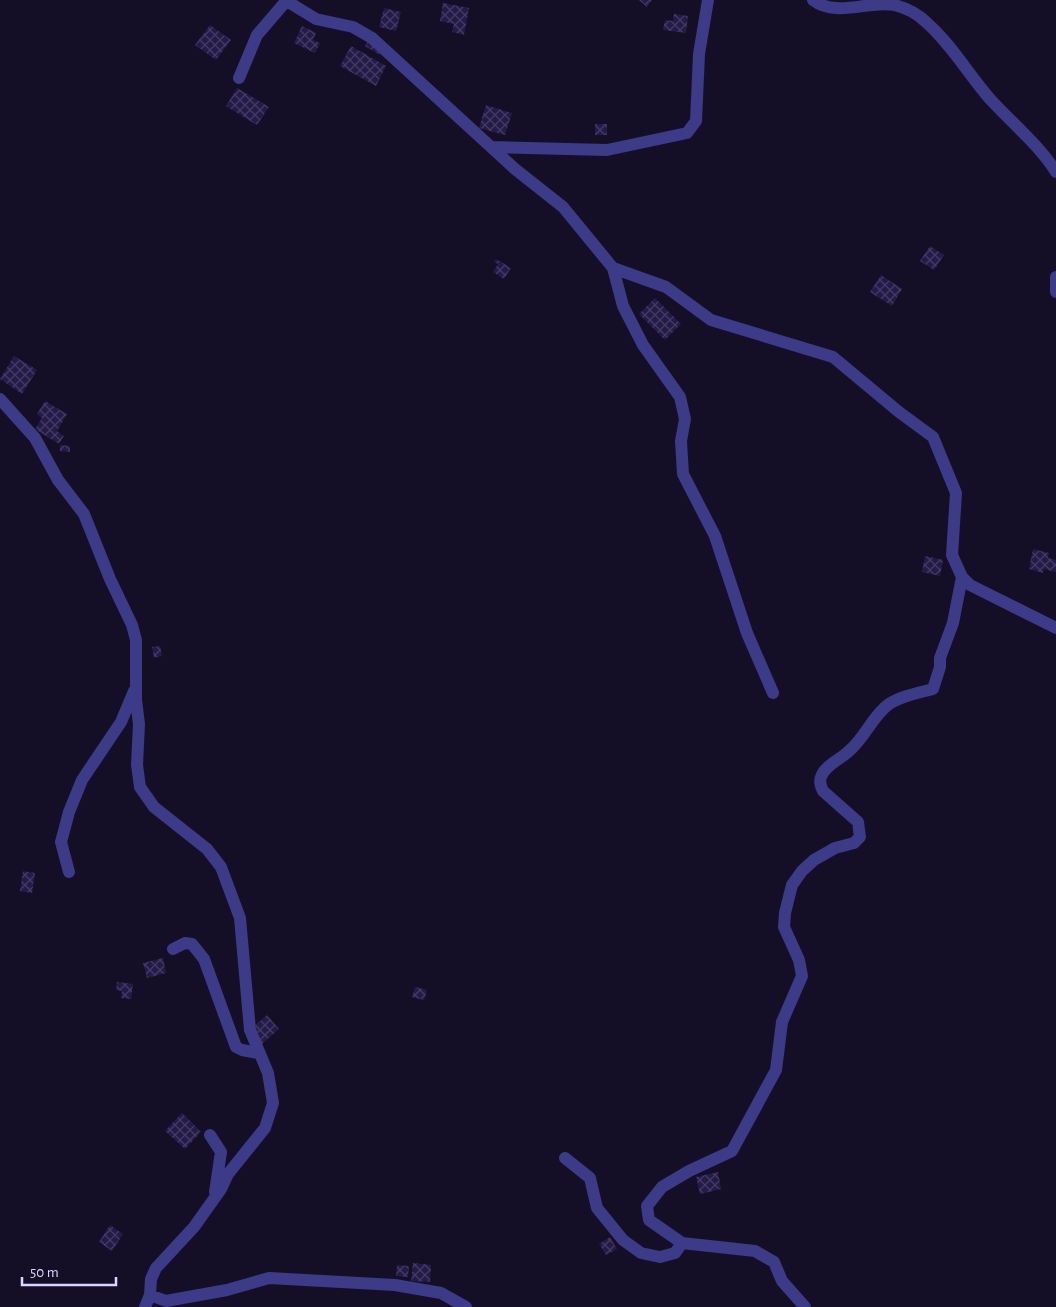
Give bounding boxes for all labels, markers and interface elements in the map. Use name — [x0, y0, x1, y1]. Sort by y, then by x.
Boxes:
scale bar — [22, 1254, 116, 1286]
text: 50 m — [30, 1265, 59, 1280]

